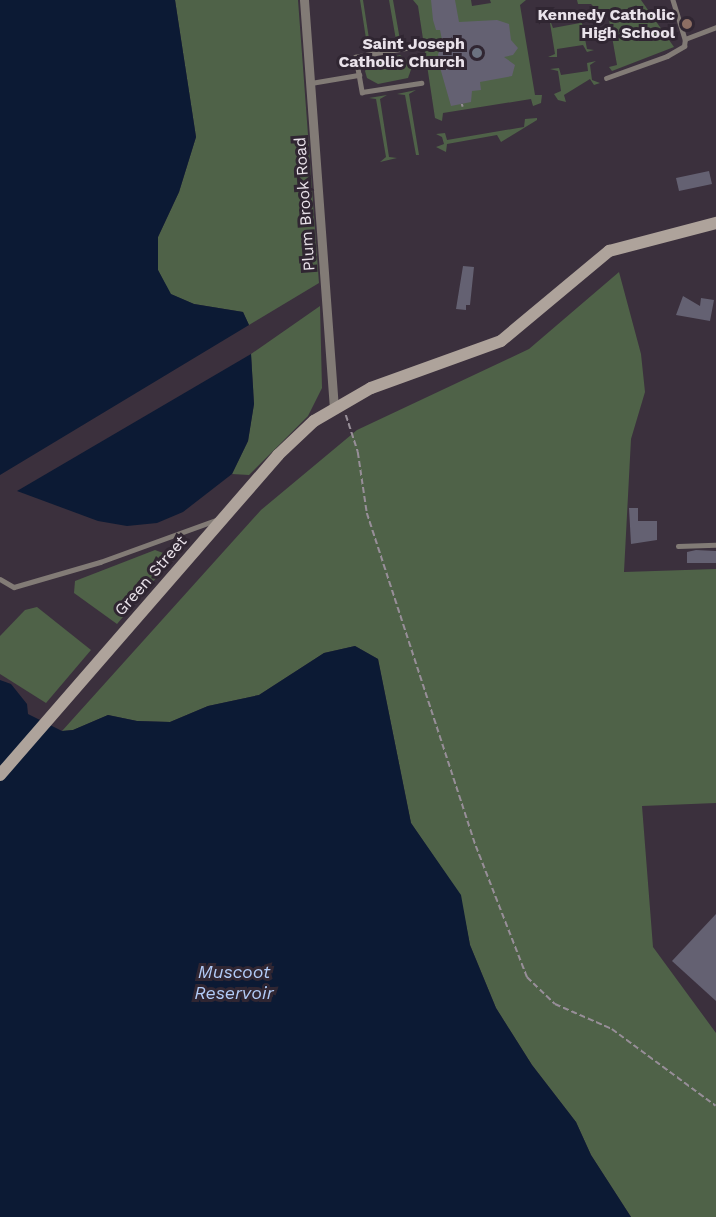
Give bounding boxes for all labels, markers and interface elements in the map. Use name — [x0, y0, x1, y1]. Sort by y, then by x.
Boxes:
place label: Kennedy Catholic High School — [537, 5, 675, 43]
marker: Kennedy Catholic High School — [680, 17, 694, 31]
place label: Saint Joseph Catholic Church — [338, 34, 465, 72]
marker: Saint Joseph Catholic Church — [470, 46, 484, 60]
street label: Plum Brook Road — [291, 136, 319, 272]
street label: Green Street — [111, 532, 191, 620]
water label: Muscoot Reservoir — [194, 962, 274, 1004]

